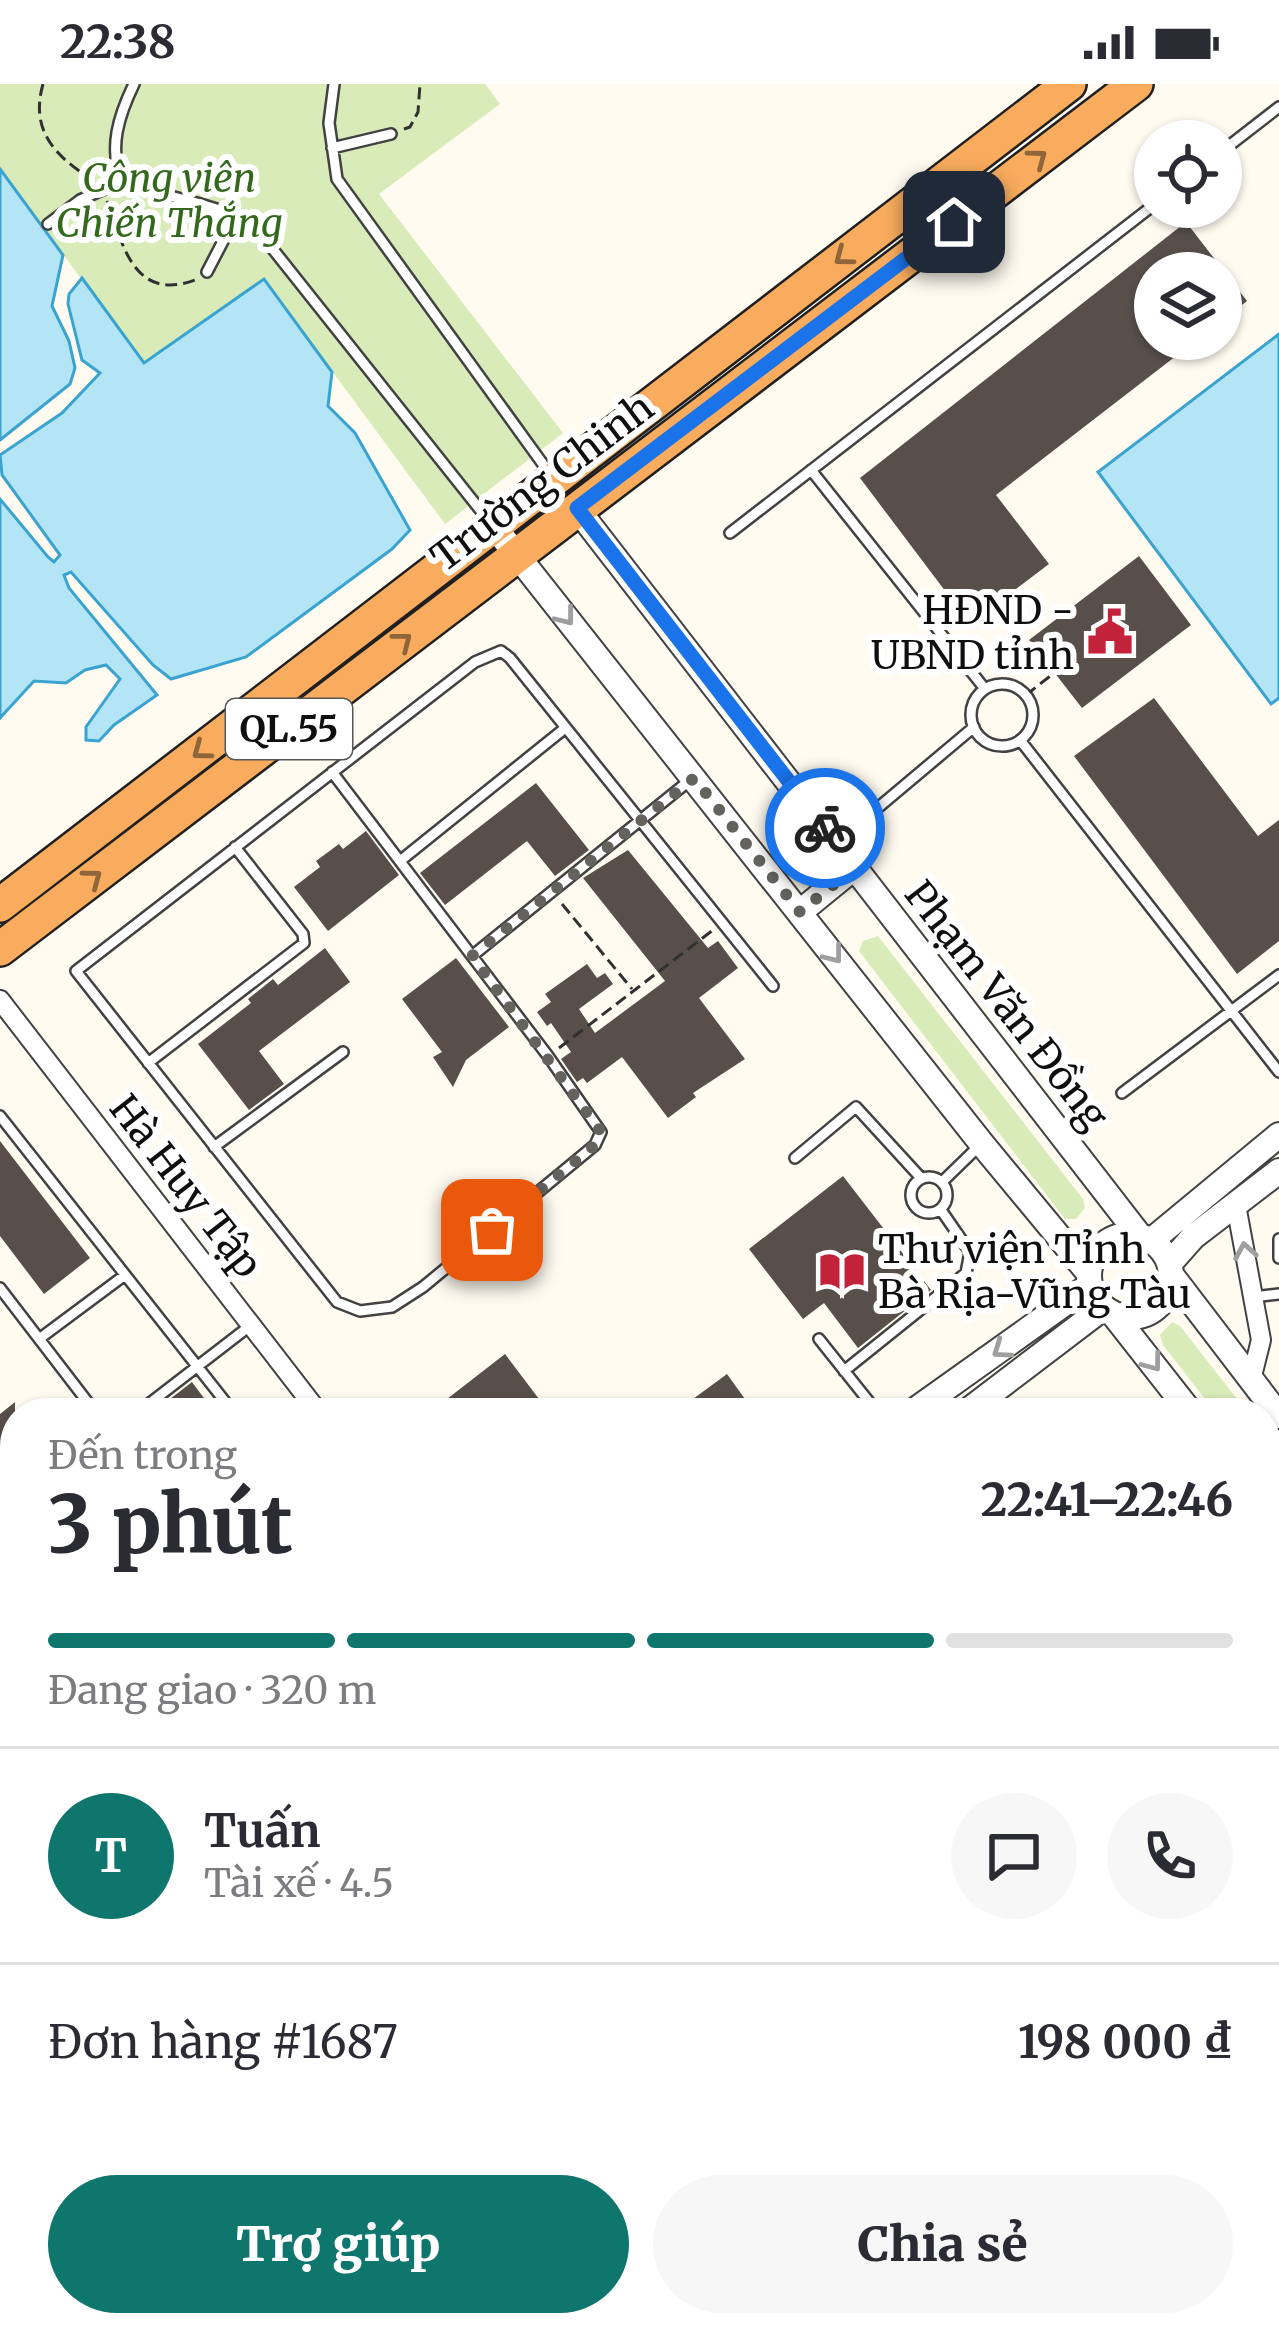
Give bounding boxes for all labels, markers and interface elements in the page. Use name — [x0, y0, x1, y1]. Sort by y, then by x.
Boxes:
text: 22:38 — [60, 14, 176, 70]
map controls — [1134, 120, 1242, 360]
button: locate — [1134, 120, 1242, 228]
one-way arrow — [1025, 151, 1046, 173]
park label: Công viên Chiến Thắng — [55, 154, 283, 248]
pin — [903, 171, 1005, 273]
icon: home — [921, 189, 987, 255]
one-way arrow — [834, 243, 856, 264]
button: layers — [1134, 252, 1242, 360]
street label: Trường Chinh — [421, 383, 663, 582]
place label: HĐND - UBND tỉnh — [871, 586, 1074, 680]
one-way arrow — [552, 603, 573, 625]
public building icon: HĐND - UBND tỉnh — [1085, 607, 1135, 657]
one-way arrow — [389, 634, 411, 655]
road number: QL.55 — [226, 699, 352, 759]
one-way arrow — [193, 737, 215, 758]
courier — [765, 768, 885, 888]
icon: bike — [792, 795, 858, 861]
one-way arrow — [79, 871, 101, 892]
street label: Phạm Văn Đồng — [894, 871, 1119, 1140]
one-way arrow — [820, 942, 841, 964]
street label: Hà Huy Tập — [99, 1085, 272, 1288]
pin — [441, 1179, 543, 1281]
icon: bag — [459, 1197, 525, 1263]
place label: Thư viện Tỉnh Bà Rịa-Vũng Tàu — [878, 1225, 1191, 1319]
one-way arrow — [1233, 1242, 1258, 1262]
library icon: Thư viện Tỉnh Bà Rịa-Vũng Tàu — [817, 1246, 867, 1296]
one-way arrow — [992, 1336, 1014, 1358]
one-way arrow — [1139, 1350, 1160, 1372]
text: Đến trong — [48, 1431, 237, 1480]
text: 22:41–22:46 — [981, 1472, 1233, 1528]
text: 3 phút — [48, 1476, 293, 1574]
text: Đang giao · 320 m — [48, 1666, 377, 1715]
button: chat — [951, 1793, 1077, 1919]
button: phone — [1107, 1793, 1233, 1919]
text: Tuấn — [204, 1803, 320, 1859]
text: T — [95, 1828, 127, 1884]
text: Tài xế · 4.5 — [204, 1859, 394, 1908]
text: Đơn hàng #1687 — [48, 2014, 398, 2070]
text: 198 000 ₫ — [1018, 2014, 1233, 2070]
button: Trợ giúp — [48, 2175, 629, 2313]
button: Chia sẻ — [653, 2175, 1233, 2313]

